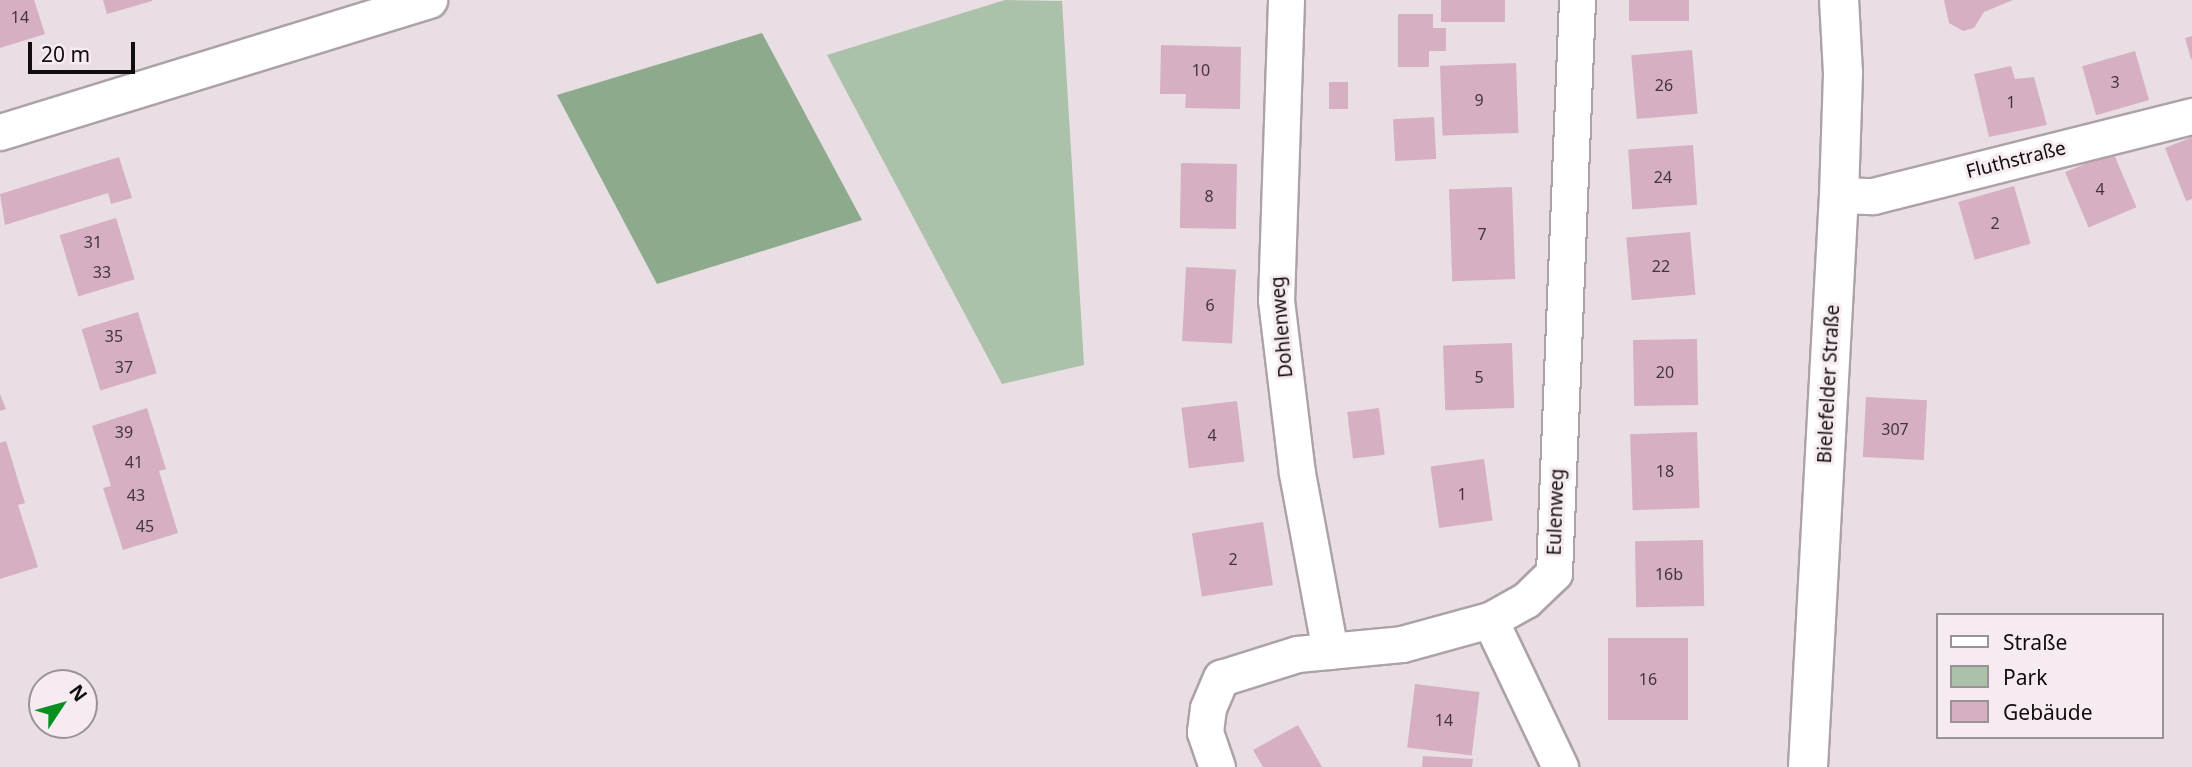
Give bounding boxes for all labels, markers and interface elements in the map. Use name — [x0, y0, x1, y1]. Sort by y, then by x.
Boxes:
house number: 14 — [11, 7, 29, 27]
scale bar — [32, 28, 138, 72]
text: 20 m — [41, 40, 90, 68]
house number: 10 — [1192, 60, 1210, 80]
house number: 3 — [2110, 72, 2120, 92]
house number: 26 — [1655, 75, 1673, 95]
house number: 9 — [1474, 90, 1484, 110]
house number: 1 — [2006, 92, 2016, 112]
street label: Fluthstraße — [1964, 137, 2068, 183]
house number: 24 — [1654, 167, 1672, 187]
house number: 4 — [2095, 179, 2105, 199]
house number: 8 — [1204, 186, 1214, 206]
house number: 2 — [1990, 213, 2000, 233]
house number: 7 — [1477, 224, 1487, 244]
house number: 31 — [84, 232, 102, 252]
house number: 22 — [1652, 256, 1670, 276]
house number: 33 — [93, 262, 111, 282]
street label: Dohlenweg — [1266, 275, 1298, 379]
house number: 6 — [1205, 295, 1215, 315]
street label: Bielefelder Straße — [1813, 304, 1845, 464]
house number: 35 — [105, 326, 123, 346]
house number: 37 — [115, 357, 133, 377]
house number: 20 — [1656, 362, 1674, 382]
house number: 5 — [1474, 367, 1484, 387]
house number: 307 — [1881, 419, 1909, 439]
house number: 39 — [115, 422, 133, 442]
house number: 4 — [1207, 425, 1217, 445]
house number: 41 — [125, 452, 143, 472]
house number: 18 — [1656, 461, 1674, 481]
street label: Eulenweg — [1543, 468, 1569, 556]
house number: 1 — [1457, 484, 1467, 504]
house number: 43 — [127, 485, 145, 505]
house number: 45 — [136, 516, 154, 536]
house number: 2 — [1228, 549, 1238, 569]
house number: 16b — [1655, 564, 1683, 584]
legend — [1937, 613, 2164, 739]
text: Straße — [2003, 628, 2067, 656]
text: Park — [2003, 663, 2047, 691]
north arrow — [28, 669, 98, 739]
house number: 16 — [1639, 669, 1657, 689]
text: N — [63, 679, 93, 707]
text: Gebäude — [2003, 698, 2093, 726]
house number: 14 — [1435, 710, 1453, 730]

